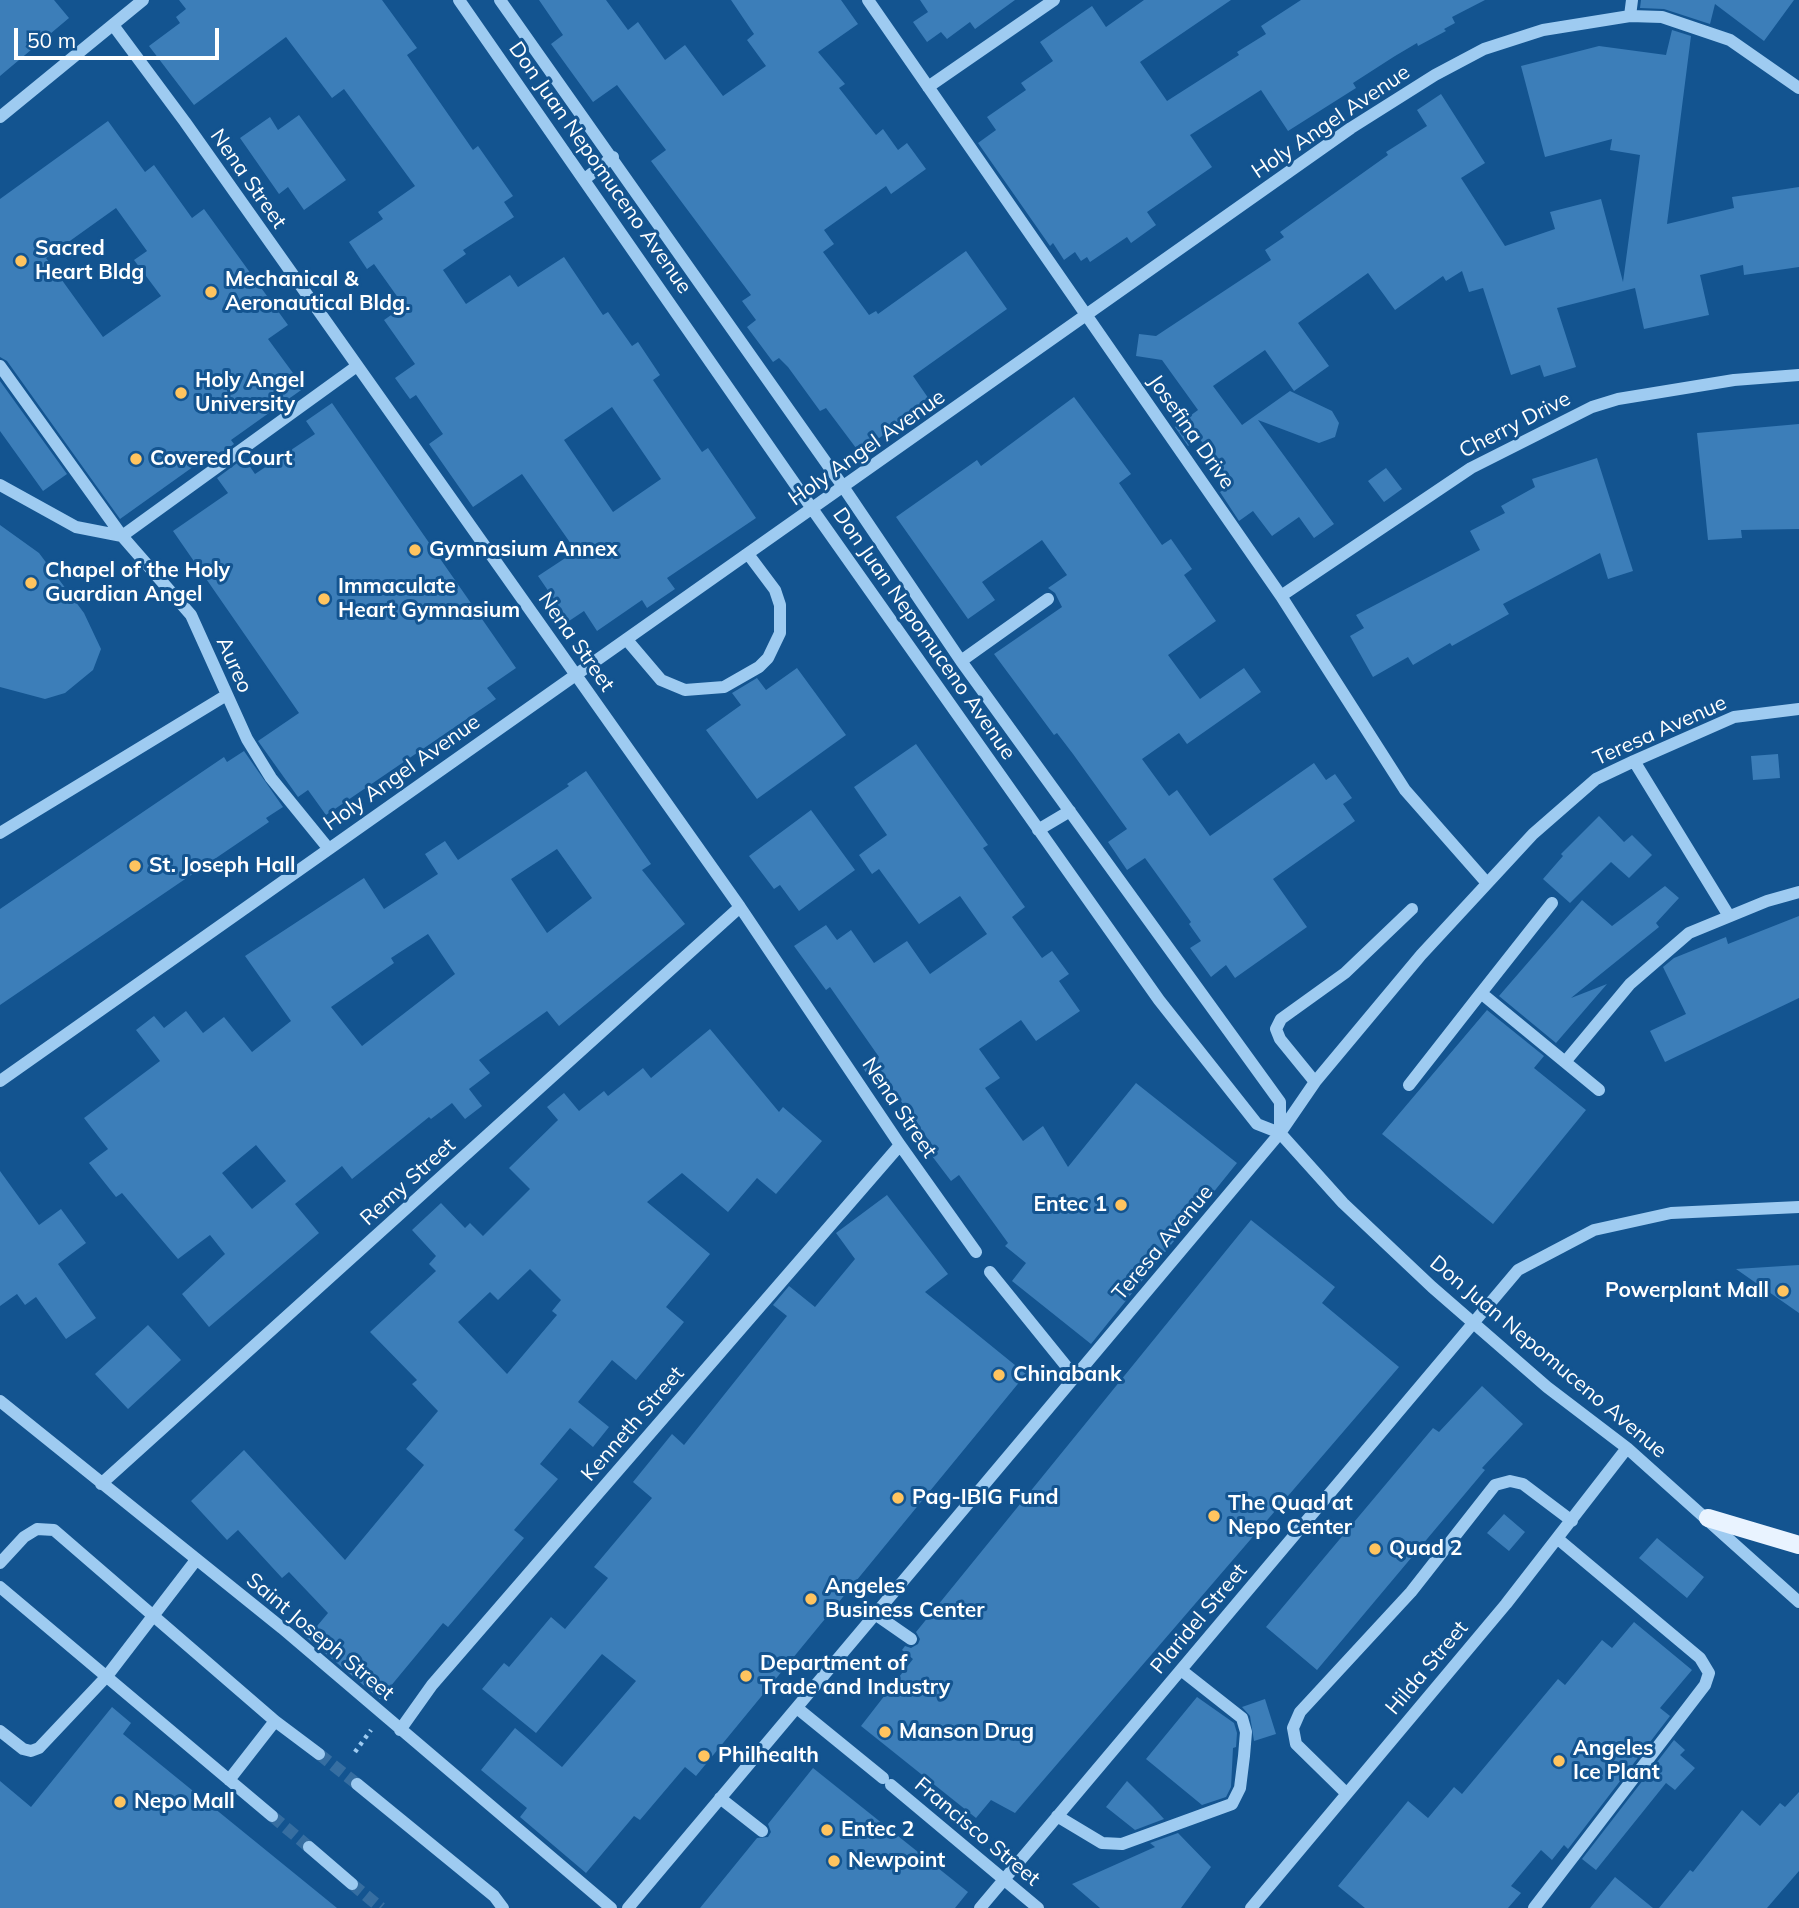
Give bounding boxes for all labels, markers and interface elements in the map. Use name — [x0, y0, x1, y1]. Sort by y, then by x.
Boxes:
scale bar — [18, 14, 222, 58]
text: 50 m — [27, 27, 76, 53]
street label: Don Juan Nepomuceno Avenue — [503, 37, 697, 299]
street label: Holy Angel Avenue — [1247, 60, 1415, 184]
street label: Nena Street — [205, 124, 291, 234]
place label: Sacred Heart Bldg — [35, 236, 144, 286]
marker: Sacred Heart Bldg — [13, 253, 29, 269]
place label: Mechanical & Aeronautical Bldg. — [225, 267, 410, 317]
marker: Mechanical & Aeronautical Bldg. — [203, 284, 219, 300]
place label: Holy Angel University — [195, 368, 305, 418]
street label: Josefina Drive — [1142, 370, 1240, 494]
marker: Holy Angel University — [173, 385, 189, 401]
street label: Holy Angel Avenue — [784, 385, 950, 511]
street label: Cherry Drive — [1455, 386, 1575, 464]
place label: Covered Court — [150, 446, 292, 472]
marker: Covered Court — [128, 451, 144, 467]
street label: Don Juan Nepomuceno Avenue — [827, 503, 1021, 765]
place label: Gymnasium Annex — [429, 537, 618, 563]
marker: Gymnasium Annex — [407, 542, 423, 558]
place label: Chapel of the Holy Guardian Angel — [45, 558, 230, 608]
place label: Immaculate Heart Gymnasium — [338, 574, 520, 624]
marker: Chapel of the Holy Guardian Angel — [23, 575, 39, 591]
street label: Nena Street — [533, 587, 619, 697]
marker: Immaculate Heart Gymnasium — [316, 591, 332, 607]
street label: Aureo — [211, 633, 257, 697]
street label: Teresa Avenue — [1590, 690, 1730, 772]
street label: Holy Angel Avenue — [319, 710, 485, 836]
place label: St. Joseph Hall — [149, 853, 295, 879]
marker: St. Joseph Hall — [127, 858, 143, 874]
street label: Nena Street — [856, 1053, 942, 1163]
street label: Remy Street — [355, 1133, 461, 1231]
street label: Teresa Avenue — [1107, 1180, 1219, 1306]
place label: Entec 1 — [1034, 1192, 1107, 1218]
marker: Entec 1 — [1113, 1197, 1129, 1213]
street label: Don Juan Nepomuceno Avenue — [1424, 1250, 1672, 1464]
place label: Powerplant Mall — [1605, 1278, 1769, 1304]
marker: Powerplant Mall — [1775, 1283, 1791, 1299]
street label: Kenneth Street — [576, 1361, 690, 1487]
place label: Chinabank — [1013, 1362, 1122, 1388]
marker: Chinabank — [991, 1367, 1007, 1383]
place label: Pag-IBIG Fund — [912, 1485, 1058, 1511]
marker: Pag-IBIG Fund — [890, 1490, 906, 1506]
place label: The Quad at Nepo Center — [1228, 1491, 1353, 1541]
marker: The Quad at Nepo Center — [1206, 1508, 1222, 1524]
place label: Quad 2 — [1389, 1536, 1462, 1562]
marker: Quad 2 — [1367, 1541, 1383, 1557]
street label: Plaridel Street — [1145, 1559, 1253, 1679]
street label: Saint Joseph Street — [241, 1568, 399, 1706]
place label: Angeles Business Center — [825, 1574, 984, 1624]
marker: Angeles Business Center — [803, 1591, 819, 1607]
street label: Hilda Street — [1380, 1616, 1474, 1720]
place label: Department of Trade and Industry — [760, 1651, 950, 1701]
marker: Department of Trade and Industry — [738, 1668, 754, 1684]
place label: Manson Drug — [899, 1719, 1034, 1745]
marker: Manson Drug — [877, 1724, 893, 1740]
place label: Angeles Ice Plant — [1573, 1736, 1660, 1786]
place label: Philhealth — [718, 1743, 819, 1769]
marker: Philhealth — [696, 1748, 712, 1764]
marker: Angeles Ice Plant — [1551, 1753, 1567, 1769]
street label: Francisco Street — [909, 1772, 1045, 1892]
place label: Nepo Mall — [134, 1789, 235, 1815]
marker: Nepo Mall — [112, 1794, 128, 1810]
place label: Entec 2 — [841, 1817, 914, 1843]
marker: Entec 2 — [819, 1822, 835, 1838]
place label: Newpoint — [848, 1848, 945, 1874]
marker: Newpoint — [826, 1853, 842, 1869]

